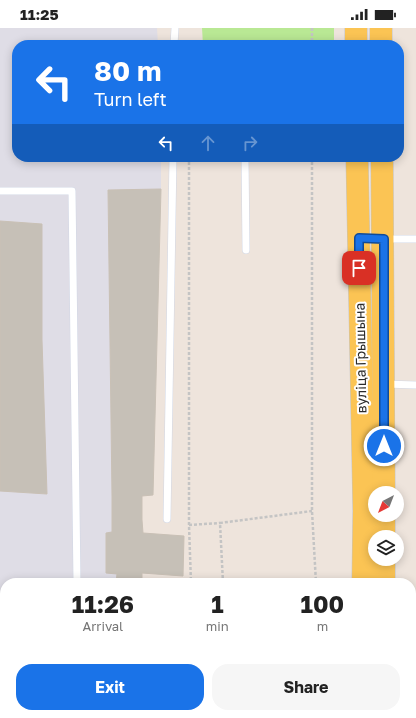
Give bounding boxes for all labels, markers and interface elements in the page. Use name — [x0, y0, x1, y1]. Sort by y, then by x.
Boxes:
text: 11:25 — [20, 5, 59, 23]
text: 80 m — [94, 54, 162, 87]
icon: left — [28, 56, 80, 108]
text: Turn left — [94, 88, 167, 110]
icon: left — [155, 132, 177, 154]
icon: ahead — [197, 132, 219, 154]
icon: right — [239, 132, 261, 154]
pin — [342, 251, 376, 285]
icon: arrive — [348, 257, 370, 279]
street label: вуліца Грышына — [351, 303, 369, 413]
position arrow — [363, 425, 405, 467]
north arrow — [368, 486, 404, 522]
map controls — [368, 486, 404, 566]
button: layers — [368, 530, 404, 566]
text: 11:26 — [72, 589, 134, 618]
text: 1 — [211, 589, 224, 618]
text: 100 — [301, 589, 344, 618]
text: Arrival — [83, 618, 123, 634]
text: min — [206, 618, 229, 634]
text: m — [317, 618, 328, 634]
button: Exit — [16, 664, 204, 710]
button: Share — [212, 664, 400, 710]

